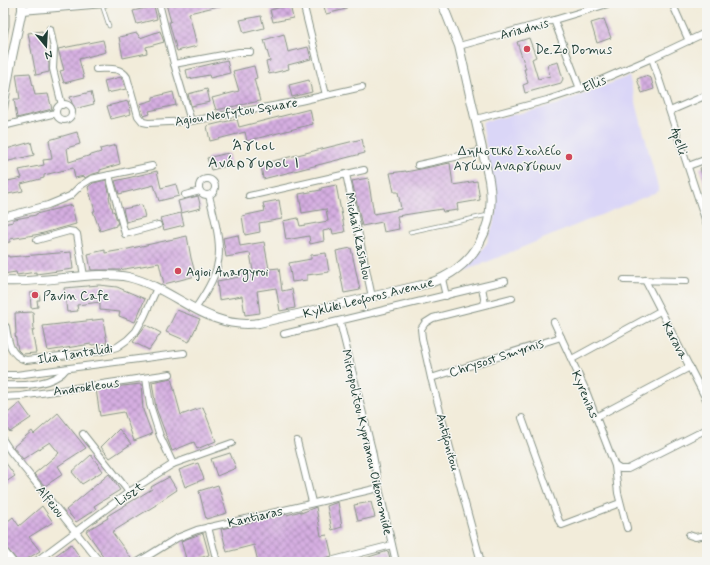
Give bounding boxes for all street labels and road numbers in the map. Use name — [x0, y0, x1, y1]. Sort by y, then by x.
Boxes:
street label: Ariadnis — [498, 15, 551, 44]
street label: Ellis — [580, 72, 609, 97]
street label: Agiou Neofytou Square — [174, 94, 299, 131]
street label: Apelli — [665, 125, 691, 158]
street label: Michaïl Kasialou — [340, 191, 375, 282]
street label: Kykliki Leoforos Avenue — [301, 274, 436, 325]
street label: Karava — [658, 319, 692, 363]
street label: Chrysost Smyrnis — [447, 335, 546, 382]
street label: Ilia Tantalidi — [36, 340, 114, 369]
street label: Mitropolitou Kyprianou Oikonomide — [337, 348, 396, 537]
street label: Kyrenias — [567, 368, 602, 421]
street label: Androkleous — [52, 374, 121, 401]
street label: Antifonitou — [430, 412, 463, 474]
street label: Liszt — [112, 478, 148, 510]
street label: Alfeiou — [32, 482, 68, 522]
street label: Kantiaras — [226, 503, 285, 532]

